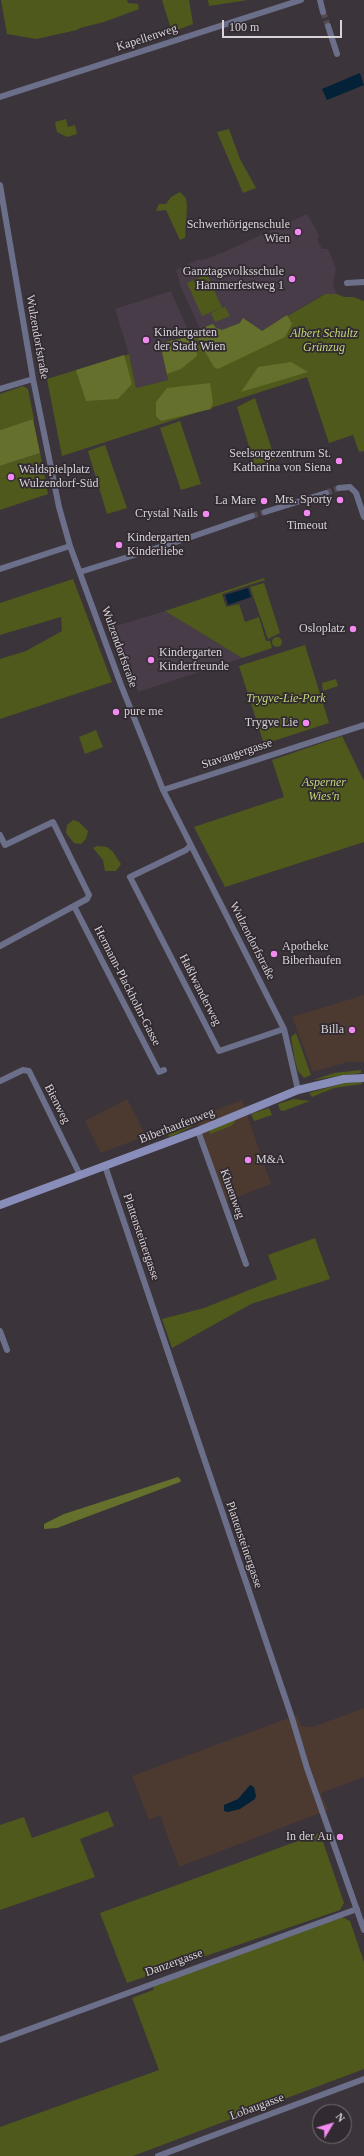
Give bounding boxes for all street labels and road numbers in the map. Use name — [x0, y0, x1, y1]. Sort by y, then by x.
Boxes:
street label: Kapellenweg — [115, 21, 179, 55]
street label: Wulzendorfstraße — [22, 294, 52, 380]
street label: Wulzendorfstraße — [98, 604, 140, 690]
street label: Stavangergasse — [200, 736, 274, 772]
street label: Wulzendorfstraße — [226, 900, 278, 982]
street label: Hermann-Plackholm-Gasse — [90, 924, 164, 1048]
street label: Haßlwanderweg — [176, 952, 224, 1028]
street label: Bienweg — [41, 1082, 73, 1126]
street label: Biberhaufenweg — [137, 1105, 217, 1147]
street label: Khuenweg — [216, 1167, 248, 1221]
street label: Plattensteinergasse — [119, 1192, 163, 1282]
street label: Plattensteinergasse — [222, 1500, 266, 1590]
street label: Danzergasse — [143, 1946, 205, 1980]
street label: Lobaugasse — [228, 2091, 286, 2123]

